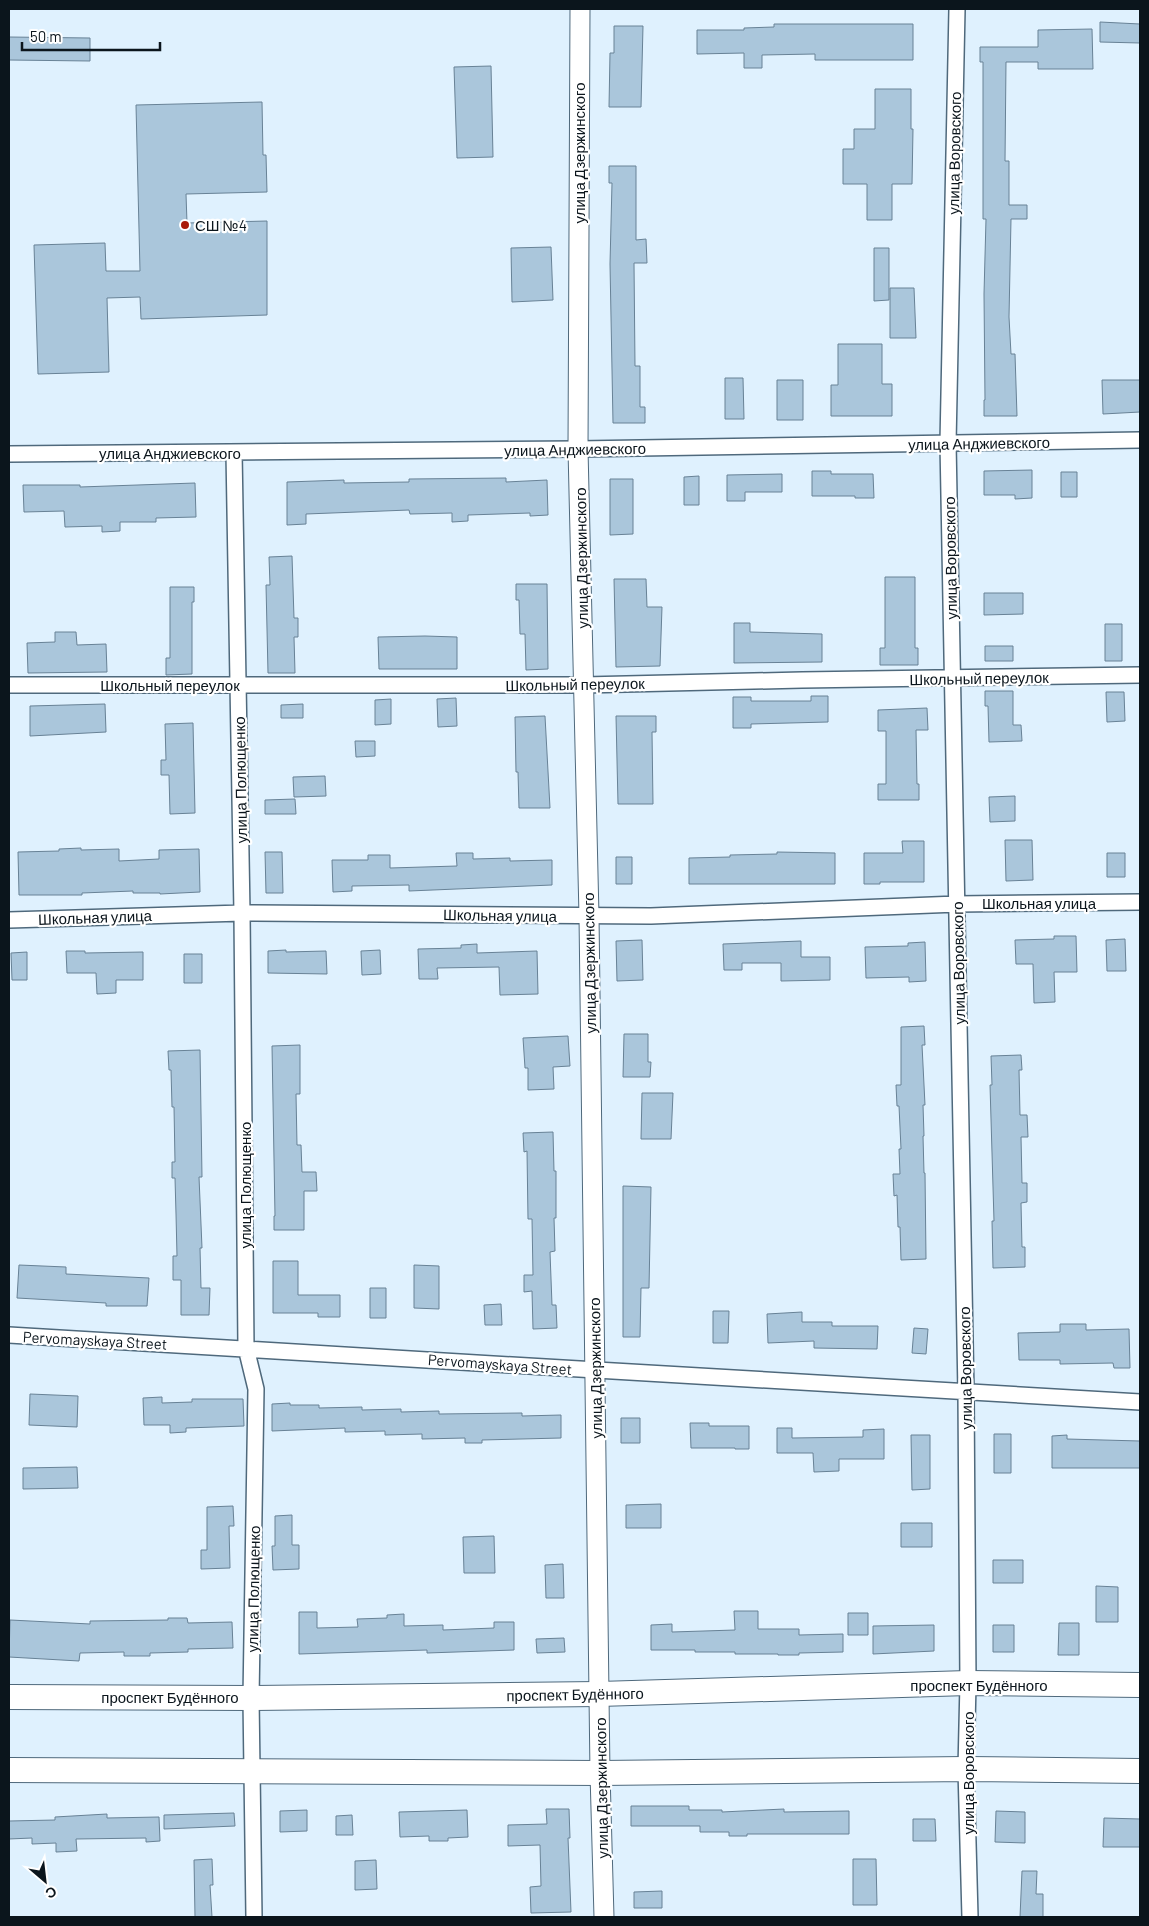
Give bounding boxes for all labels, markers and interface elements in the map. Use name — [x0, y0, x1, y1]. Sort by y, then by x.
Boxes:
scale bar — [22, 20, 160, 52]
text: 50 m — [30, 27, 62, 45]
street label: улица Дзержинского — [570, 82, 588, 224]
street label: улица Воровского — [944, 91, 964, 215]
place label: СШ №4 — [195, 216, 247, 234]
marker: СШ №4 — [179, 219, 191, 231]
street label: улица Анджиевского — [908, 433, 1050, 453]
street label: улица Анджиевского — [504, 439, 646, 459]
street label: улица Анджиевского — [99, 444, 241, 462]
street label: улица Дзержинского — [571, 487, 591, 629]
street label: улица Воровского — [940, 496, 960, 620]
street label: Школьный переулок — [909, 668, 1049, 688]
street label: Школьный переулок — [505, 674, 645, 694]
street label: Школьный переулок — [100, 676, 240, 694]
street label: улица Полющенко — [230, 716, 250, 844]
street label: улица Дзержинского — [579, 892, 599, 1034]
street label: Школьная улица — [982, 894, 1097, 912]
street label: улица Воровского — [948, 901, 968, 1025]
street label: Школьная улица — [443, 905, 558, 925]
street label: Школьная улица — [38, 906, 153, 928]
street label: улица Полющенко — [236, 1122, 254, 1248]
street label: улица Дзержинского — [585, 1297, 605, 1439]
street label: улица Воровского — [955, 1306, 975, 1430]
street label: Pervomayskaya Street — [22, 1327, 168, 1353]
street label: Pervomayskaya Street — [427, 1350, 573, 1378]
street label: улица Полющенко — [243, 1525, 263, 1653]
street label: проспект Будённого — [910, 1676, 1048, 1694]
street label: проспект Будённого — [506, 1684, 644, 1704]
street label: проспект Будённого — [101, 1688, 239, 1706]
street label: улица Воровского — [959, 1711, 977, 1835]
street label: улица Дзержинского — [591, 1717, 611, 1859]
north arrow — [20, 1856, 70, 1906]
text: С — [43, 1883, 60, 1903]

